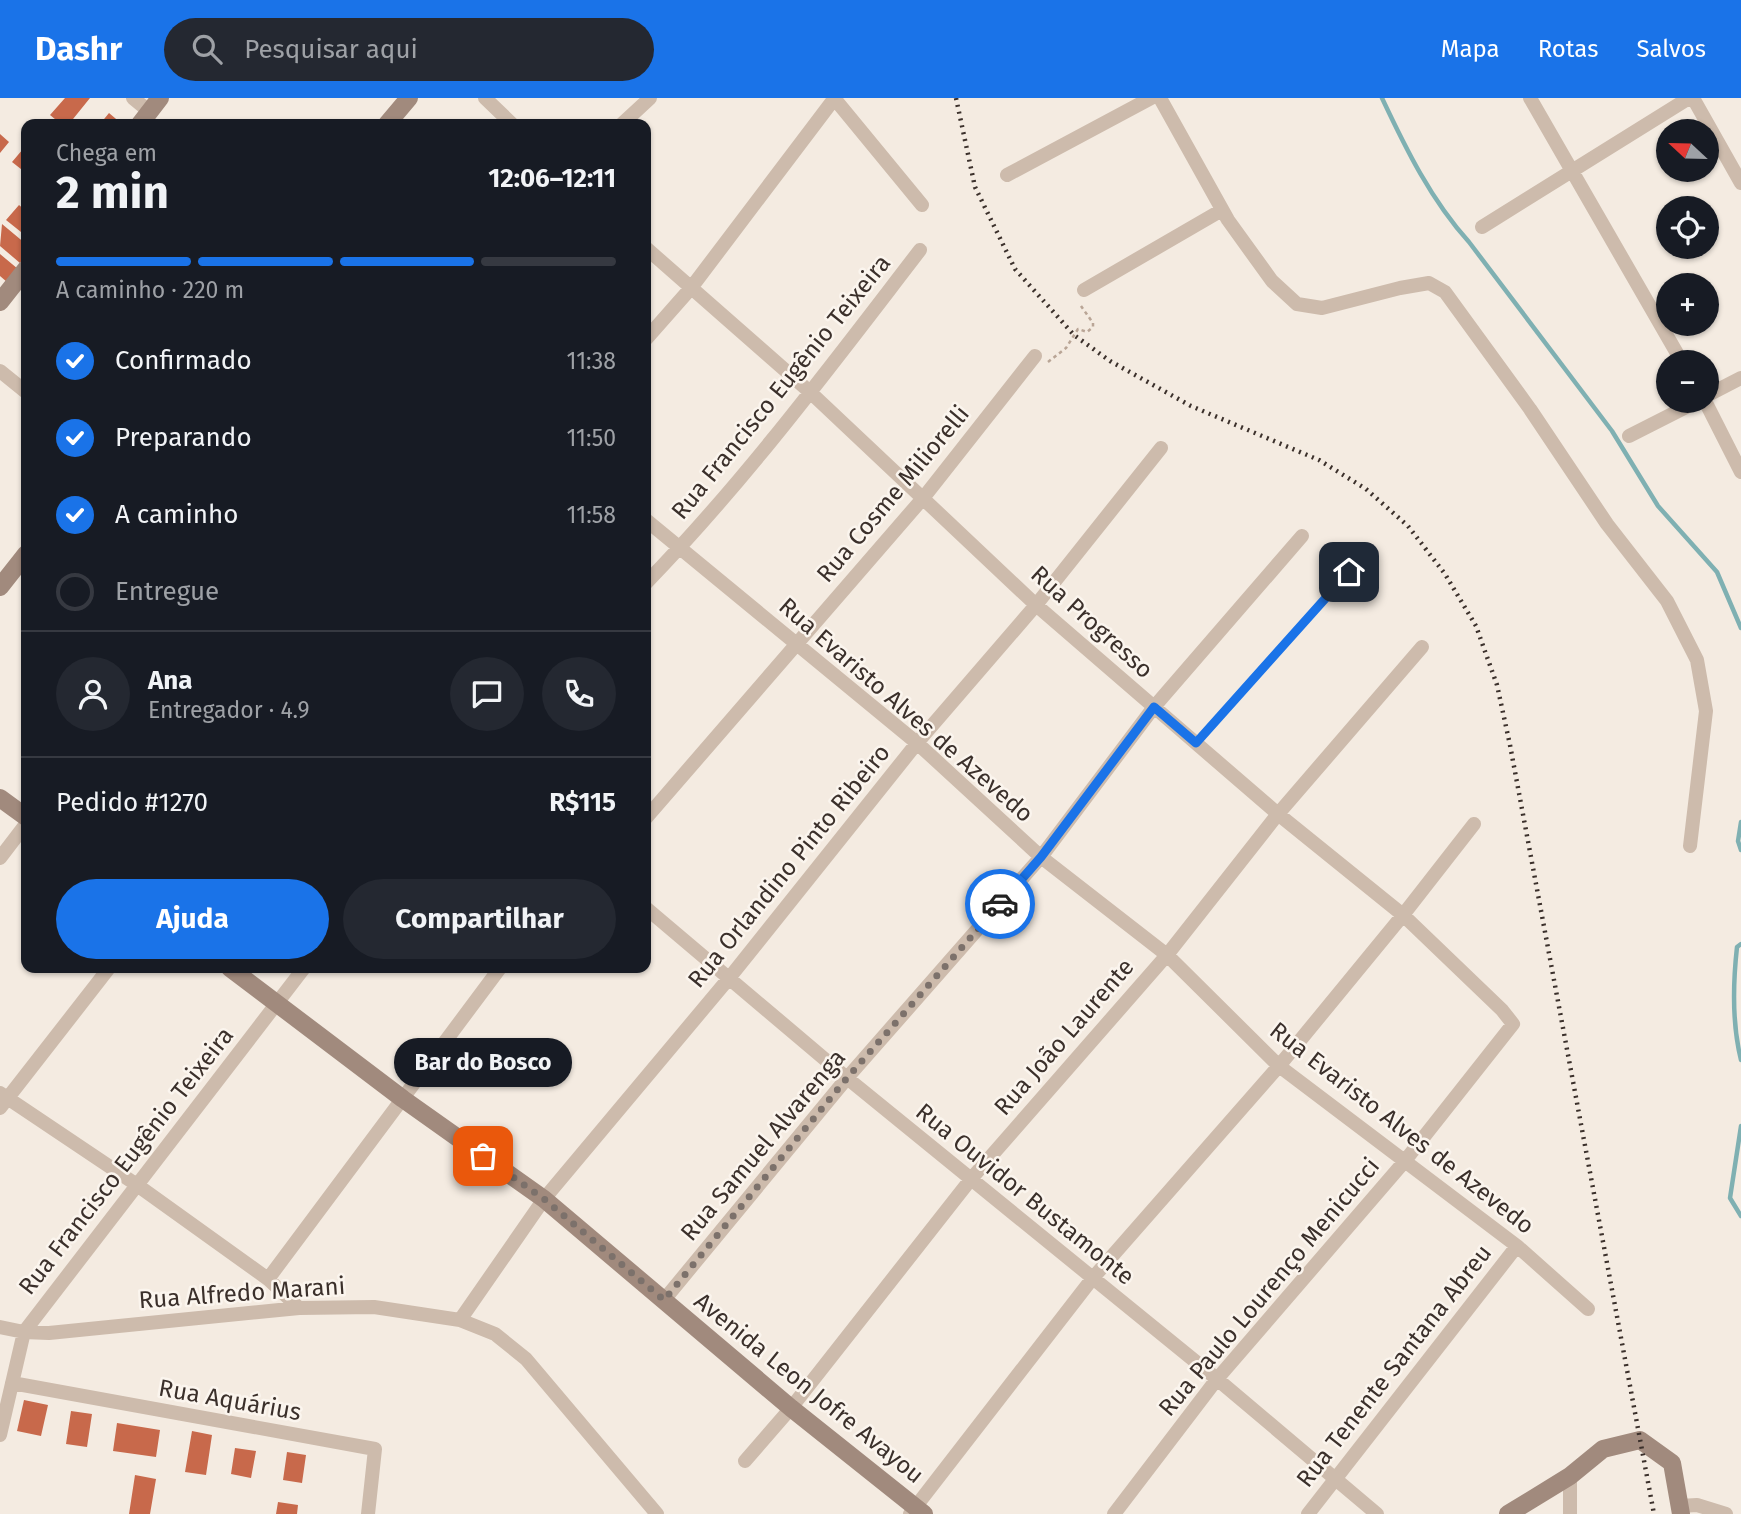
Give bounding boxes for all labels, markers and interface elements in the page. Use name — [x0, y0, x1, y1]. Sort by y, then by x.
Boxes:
search box — [164, 18, 654, 81]
text: Dashr — [35, 29, 122, 69]
icon: search — [188, 30, 226, 68]
text: Pesquisar aqui — [244, 34, 418, 65]
text: Mapa — [1441, 35, 1500, 63]
text: Rotas — [1538, 35, 1598, 63]
text: Salvos — [1636, 35, 1706, 63]
north arrow — [1656, 119, 1718, 182]
map controls — [1656, 119, 1719, 413]
text: Chega em — [56, 139, 157, 167]
text: 12:06–12:11 — [488, 163, 616, 194]
text: 2 min — [56, 165, 169, 220]
button: locate — [1656, 196, 1719, 259]
street label: Rua Francisco Eugênio Teixeira — [666, 249, 896, 525]
button: + — [1656, 273, 1719, 336]
text: A caminho · 220 m — [56, 276, 244, 304]
icon: check — [56, 342, 94, 380]
text: Confirmado — [115, 345, 252, 376]
text: 11:38 — [567, 347, 616, 375]
button: − — [1656, 350, 1719, 413]
street label: Rua Cosme Miliorelli — [811, 400, 975, 588]
icon: check — [56, 419, 94, 457]
text: Preparando — [115, 422, 252, 453]
text: 11:50 — [566, 424, 616, 452]
icon: check — [56, 496, 94, 534]
text: A caminho — [115, 499, 238, 530]
text: 11:58 — [567, 501, 616, 529]
pin — [1319, 542, 1379, 602]
icon: home — [1330, 553, 1368, 591]
street label: Rua Progresso — [1025, 560, 1159, 684]
text: Entregue — [115, 576, 219, 607]
street label: Rua Evaristo Alves de Azevedo — [773, 592, 1039, 828]
button: person — [56, 657, 130, 731]
button: chat — [450, 657, 524, 731]
button: phone — [542, 657, 616, 731]
text: Ana — [148, 665, 193, 696]
text: Entregador · 4.9 — [148, 696, 310, 724]
street label: Rua Orlandino Pinto Ribeiro — [682, 739, 896, 993]
text: Pedido #1270 — [56, 787, 208, 818]
text: R$115 — [549, 787, 616, 818]
courier — [965, 869, 1035, 939]
button: Ajuda — [56, 879, 329, 959]
button: Compartilhar — [343, 879, 616, 959]
icon: car — [981, 885, 1019, 923]
street label: Rua João Laurente — [988, 953, 1140, 1121]
street label: Rua Evaristo Alves de Azevedo — [1264, 1016, 1540, 1240]
street label: Rua Francisco Eugênio Teixeira — [13, 1022, 239, 1300]
callout: Bar do Bosco — [394, 1037, 572, 1086]
street label: Rua Samuel Alvarenga — [675, 1044, 851, 1246]
text: Bar do Bosco — [415, 1048, 551, 1076]
street label: Rua Ouvidor Bustamonte — [910, 1097, 1140, 1291]
pin — [453, 1126, 513, 1186]
icon: bag — [464, 1137, 502, 1175]
street label: Rua Paulo Lourenço Menicucci — [1153, 1152, 1385, 1422]
street label: Rua Tenente Santana Abreu — [1291, 1239, 1497, 1493]
street label: Rua Alfredo Marani — [138, 1272, 346, 1314]
street label: Avenida Leon Jofre Avayou — [689, 1287, 929, 1489]
street label: Rua Aquárius — [157, 1374, 303, 1426]

